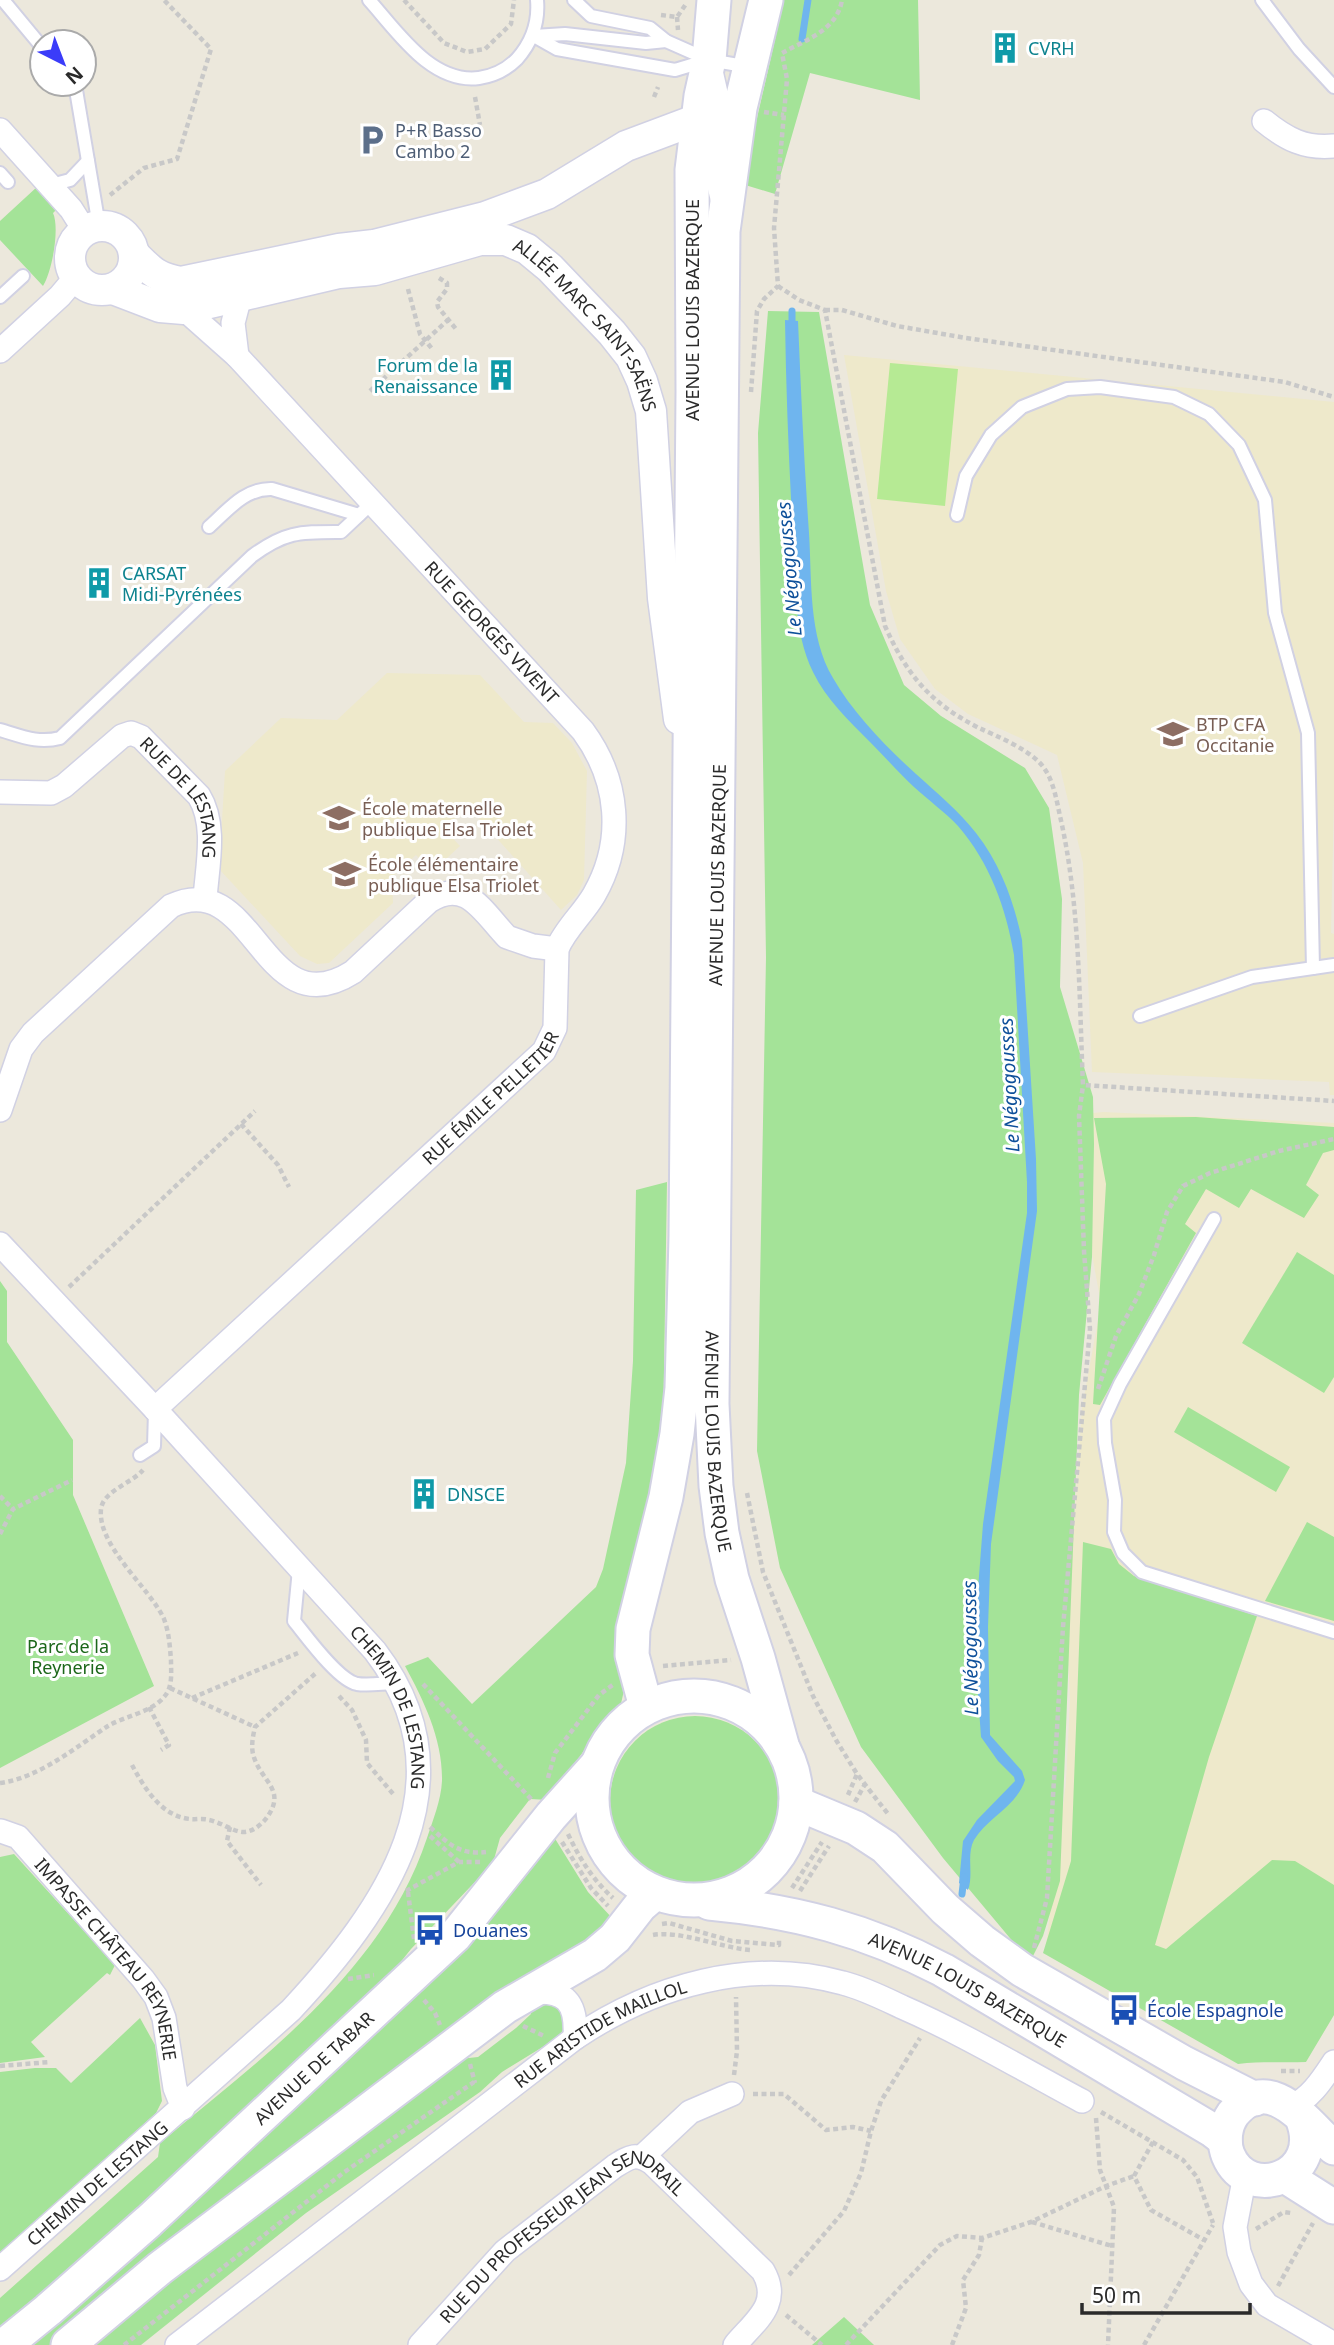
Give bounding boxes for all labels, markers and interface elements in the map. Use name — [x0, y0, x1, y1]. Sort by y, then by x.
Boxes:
north arrow — [28, 28, 98, 98]
building icon: CVRH — [988, 31, 1022, 65]
place label: CVRH — [1028, 36, 1075, 60]
text: N — [60, 61, 89, 90]
place label: P+R Basso Cambo 2 — [395, 118, 482, 163]
parking icon: P+R Basso Cambo 2 — [355, 123, 389, 157]
street label: AVENUE LOUIS BAZERQUE — [680, 199, 704, 421]
street label: ALLÉE MARC SAINT-SAËNS — [510, 233, 663, 415]
place label: Forum de la Renaissance — [374, 353, 478, 398]
building icon: Forum de la Renaissance — [484, 358, 518, 392]
water label: Le Négogousses — [770, 501, 808, 637]
street label: RUE GEORGES VIVENT — [420, 556, 564, 708]
place label: CARSAT Midi-Pyrénées — [122, 561, 242, 606]
building icon: CARSAT Midi-Pyrénées — [82, 566, 116, 600]
place label: BTP CFA Occitanie — [1196, 712, 1275, 757]
school or university icon: BTP CFA Occitanie — [1156, 717, 1190, 751]
street label: RUE DE LESTANG — [135, 731, 222, 859]
street label: AVENUE LOUIS BAZERQUE — [703, 764, 731, 986]
place label: École maternelle publique Elsa Triolet — [362, 796, 534, 841]
school or university icon: École maternelle publique Elsa Triolet — [322, 801, 356, 835]
place label: École élémentaire publique Elsa Triolet — [368, 852, 540, 897]
school or university icon: École élémentaire publique Elsa Triolet — [328, 857, 362, 891]
water label: Le Négogousses — [992, 1017, 1026, 1153]
street label: RUE ÉMILE PELLETIER — [417, 1027, 564, 1170]
street label: AVENUE LOUIS BAZERQUE — [700, 1330, 738, 1554]
building icon: DNSCE — [407, 1477, 441, 1511]
place label: DNSCE — [447, 1482, 505, 1506]
water label: Le Négogousses — [956, 1580, 984, 1716]
street label: CHEMIN DE LESTANG — [345, 1620, 431, 1790]
park label: Parc de la Reynerie — [27, 1634, 109, 1679]
street label: IMPASSE CHÂTEAU REYNERIE — [30, 1853, 182, 2062]
bus stop icon: Douanes — [413, 1913, 447, 1947]
place label: Douanes — [453, 1918, 528, 1942]
street label: AVENUE LOUIS BAZERQUE — [866, 1926, 1071, 2053]
street label: RUE ARISTIDE MAILLOL — [509, 1974, 689, 2093]
bus stop icon: École Espagnole — [1107, 1993, 1141, 2027]
place label: École Espagnole — [1147, 1998, 1284, 2022]
street label: AVENUE DE TABAR — [248, 2006, 379, 2130]
street label: CHEMIN DE LESTANG — [21, 2115, 173, 2251]
street label: RUE DU PROFESSEUR JEAN SENDRAIL — [434, 2144, 690, 2328]
scale bar — [1082, 2272, 1250, 2316]
text: 50 m — [1092, 2281, 1141, 2309]

